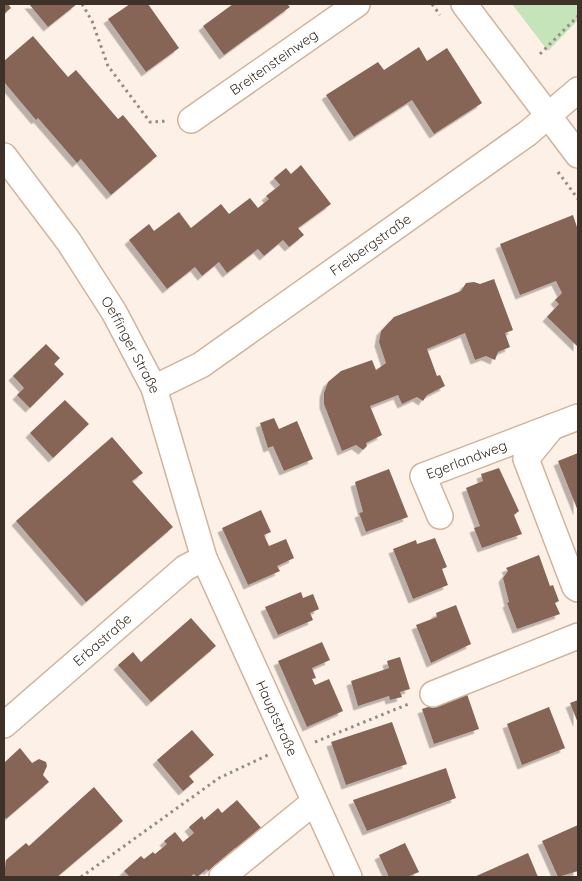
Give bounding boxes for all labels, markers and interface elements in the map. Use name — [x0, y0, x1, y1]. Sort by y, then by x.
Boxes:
street label: Breitensteinweg — [226, 25, 321, 99]
street label: Freibergstraße — [326, 210, 415, 280]
street label: Oeffinger Straße — [97, 293, 164, 396]
street label: Egerlandweg — [424, 436, 509, 483]
street label: Erbastraße — [69, 609, 135, 670]
street label: Hauptstraße — [252, 677, 302, 759]

